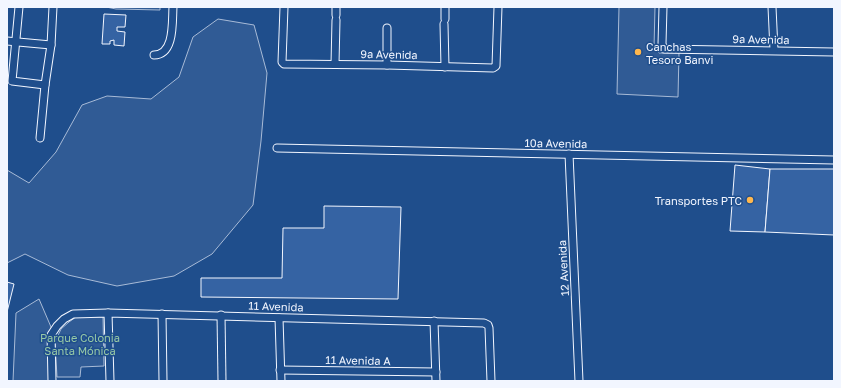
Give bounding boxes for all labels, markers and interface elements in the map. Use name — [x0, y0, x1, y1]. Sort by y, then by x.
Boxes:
street label: 9a Avenida — [732, 32, 790, 46]
place label: Canchas Tesoro Banvi — [646, 40, 713, 66]
street label: 9a Avenida — [360, 47, 418, 61]
marker: Canchas Tesoro Banvi — [633, 47, 643, 57]
street label: 10a Avenida — [524, 136, 588, 150]
place label: Transportes PTC — [655, 194, 742, 207]
marker: Transportes PTC — [745, 195, 755, 205]
street label: 12 Avenida — [555, 240, 571, 296]
street label: 11 Avenida — [248, 299, 304, 313]
park label: Parque Colonia Santa Mónica — [40, 331, 120, 357]
street label: 11 Avenida A — [325, 353, 391, 367]

